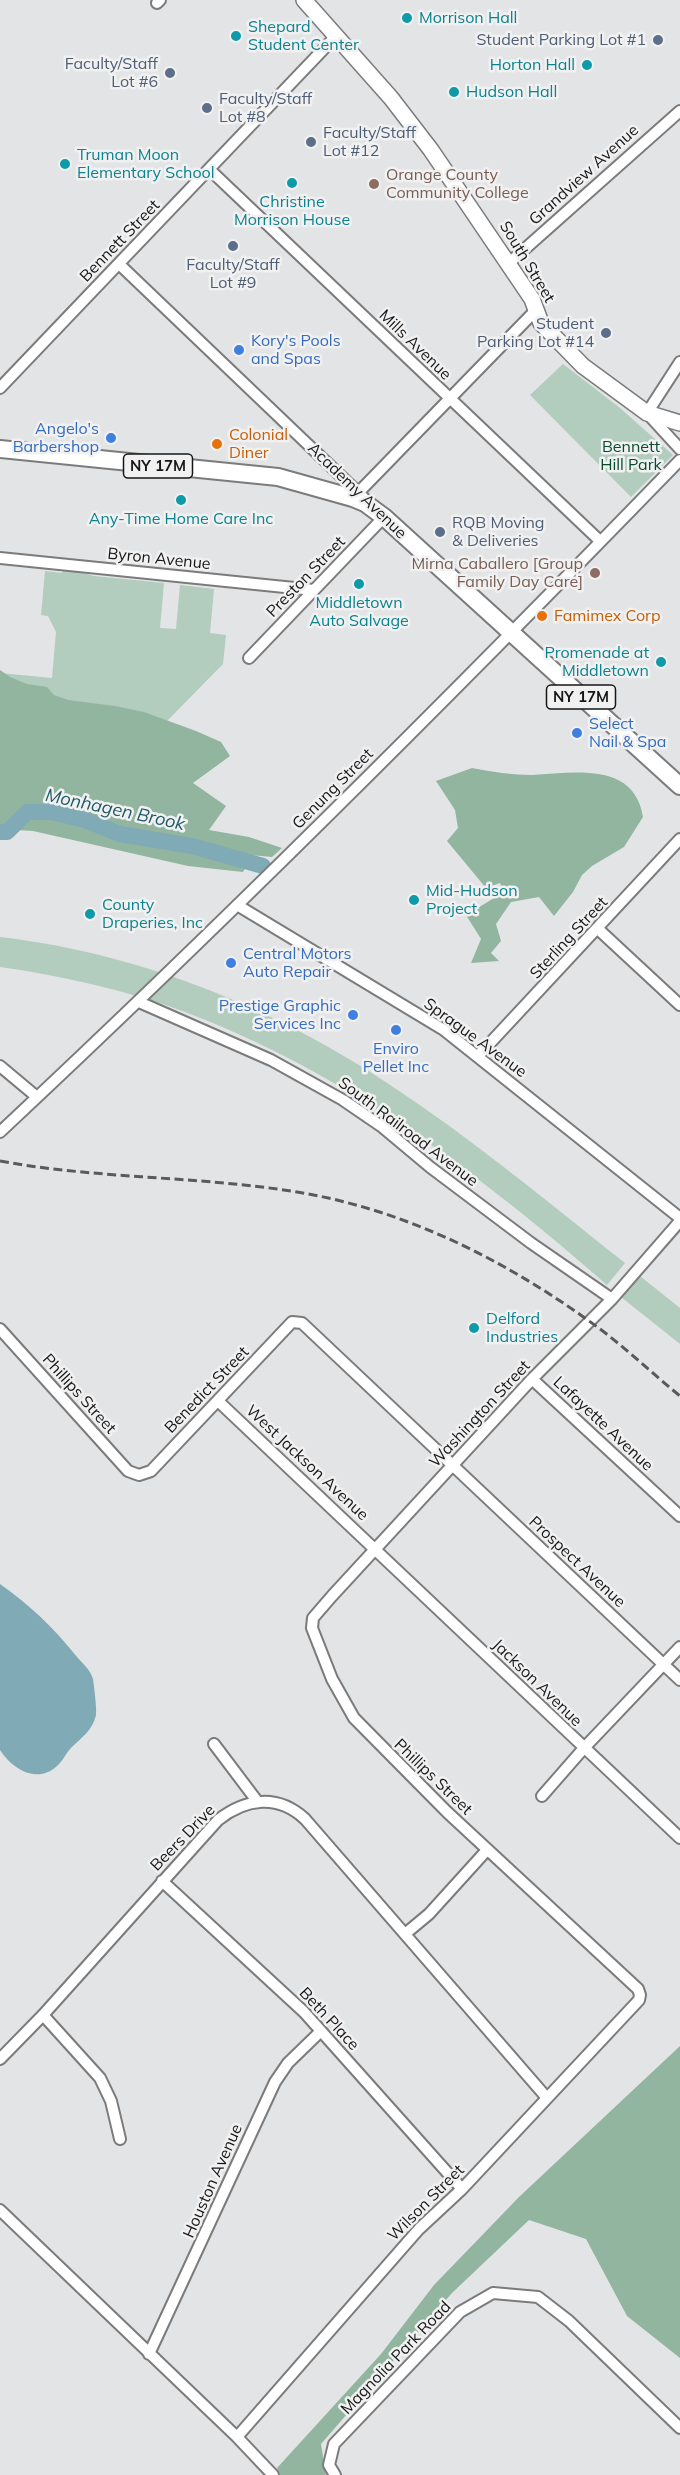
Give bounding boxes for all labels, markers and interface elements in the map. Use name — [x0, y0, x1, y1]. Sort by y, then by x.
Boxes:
place label: Morrison Hall — [419, 8, 517, 28]
marker: Morrison Hall — [400, 11, 414, 25]
place label: Shepard Student Center — [248, 17, 359, 55]
marker: Shepard Student Center — [229, 29, 243, 43]
place label: Student Parking Lot #1 — [476, 30, 646, 50]
marker: Student Parking Lot #1 — [651, 33, 665, 47]
place label: Faculty/Staff Lot #6 — [65, 54, 158, 92]
place label: Horton Hall — [490, 55, 575, 75]
marker: Horton Hall — [580, 58, 594, 72]
marker: Faculty/Staff Lot #6 — [163, 66, 177, 80]
place label: Hudson Hall — [466, 82, 557, 102]
marker: Hudson Hall — [447, 85, 461, 99]
place label: Faculty/Staff Lot #8 — [219, 89, 312, 127]
marker: Faculty/Staff Lot #8 — [200, 101, 214, 115]
street label: Grandview Avenue — [525, 121, 643, 229]
place label: Faculty/Staff Lot #12 — [323, 123, 416, 161]
marker: Faculty/Staff Lot #12 — [304, 135, 318, 149]
place label: Truman Moon Elementary School — [77, 145, 215, 183]
marker: Truman Moon Elementary School — [58, 157, 72, 171]
place label: Orange County Community College — [386, 165, 529, 203]
marker: Christine Morrison House — [285, 176, 299, 190]
marker: Orange County Community College — [367, 177, 381, 191]
place label: Christine Morrison House — [234, 192, 350, 230]
street label: Bennett Street — [76, 196, 164, 286]
street label: South Street — [495, 218, 559, 306]
marker: Faculty/Staff Lot #9 — [226, 239, 240, 253]
place label: Faculty/Staff Lot #9 — [186, 255, 280, 293]
street label: Mills Avenue — [375, 306, 455, 384]
place label: Student Parking Lot #14 — [477, 314, 594, 352]
marker: Student Parking Lot #14 — [599, 326, 613, 340]
place label: Kory's Pools and Spas — [251, 331, 341, 369]
marker: Kory's Pools and Spas — [232, 343, 246, 357]
place label: Angelo's Barbershop — [13, 419, 99, 457]
place label: Colonial Diner — [229, 425, 288, 463]
marker: Angelo's Barbershop — [104, 431, 118, 445]
marker: Colonial Diner — [210, 437, 224, 451]
park label: Bennett Hill Park — [600, 437, 662, 475]
street label: Academy Avenue — [304, 439, 410, 543]
road number: NY 17M — [124, 454, 192, 478]
marker: Any-Time Home Care Inc — [174, 493, 188, 507]
place label: Any-Time Home Care Inc — [89, 509, 273, 529]
place label: RQB Moving & Deliveries — [452, 513, 544, 551]
marker: RQB Moving & Deliveries — [433, 525, 447, 539]
street label: Preston Street — [263, 533, 349, 621]
street label: Byron Avenue — [107, 544, 211, 574]
place label: Mirna Caballero [Group Family Day Care] — [411, 554, 583, 592]
marker: Mirna Caballero [Group Family Day Care] — [588, 566, 602, 580]
marker: Middletown Auto Salvage — [352, 577, 366, 591]
place label: Middletown Auto Salvage — [309, 593, 409, 631]
place label: Famimex Corp — [554, 606, 660, 626]
marker: Famimex Corp — [535, 609, 549, 623]
place label: Promenade at Middletown — [544, 643, 649, 681]
marker: Promenade at Middletown — [654, 655, 668, 669]
road number: NY 17M — [546, 685, 616, 709]
place label: Select Nail & Spa — [589, 714, 666, 752]
marker: Select Nail & Spa — [570, 726, 584, 740]
street label: Genung Street — [289, 745, 377, 833]
water label: Monhagen Brook — [43, 785, 187, 835]
place label: Mid-Hudson Project — [426, 881, 518, 919]
marker: Mid-Hudson Project — [407, 893, 421, 907]
street label: Sterling Street — [526, 893, 612, 983]
place label: County Draperies, Inc — [102, 895, 203, 933]
marker: County Draperies, Inc — [83, 907, 97, 921]
place label: Central Motors Auto Repair — [243, 944, 351, 982]
marker: Central Motors Auto Repair — [224, 956, 238, 970]
street label: Sprague Avenue — [420, 994, 530, 1082]
place label: Prestige Graphic Services Inc — [219, 996, 341, 1034]
marker: Prestige Graphic Services Inc — [346, 1008, 360, 1022]
marker: Enviro Pellet Inc — [389, 1023, 403, 1037]
place label: Enviro Pellet Inc — [363, 1039, 429, 1077]
street label: South Railroad Avenue — [334, 1073, 482, 1191]
place label: Delford Industries — [486, 1309, 558, 1347]
marker: Delford Industries — [467, 1321, 481, 1335]
street label: Benedict Street — [161, 1343, 253, 1437]
street label: Phillips Street — [38, 1350, 120, 1438]
street label: Washington Street — [426, 1357, 534, 1471]
street label: Lafayette Avenue — [549, 1373, 657, 1475]
street label: West Jackson Avenue — [242, 1401, 372, 1525]
street label: Prospect Avenue — [525, 1512, 629, 1612]
street label: Jackson Avenue — [488, 1635, 586, 1731]
street label: Phillips Street — [390, 1735, 476, 1819]
street label: Beers Drive — [147, 1801, 219, 1875]
street label: Beth Place — [295, 1984, 363, 2054]
street label: Houston Avenue — [179, 2121, 247, 2241]
street label: Wilson Street — [384, 2161, 468, 2245]
street label: Magnolia Park Road — [337, 2297, 455, 2419]

